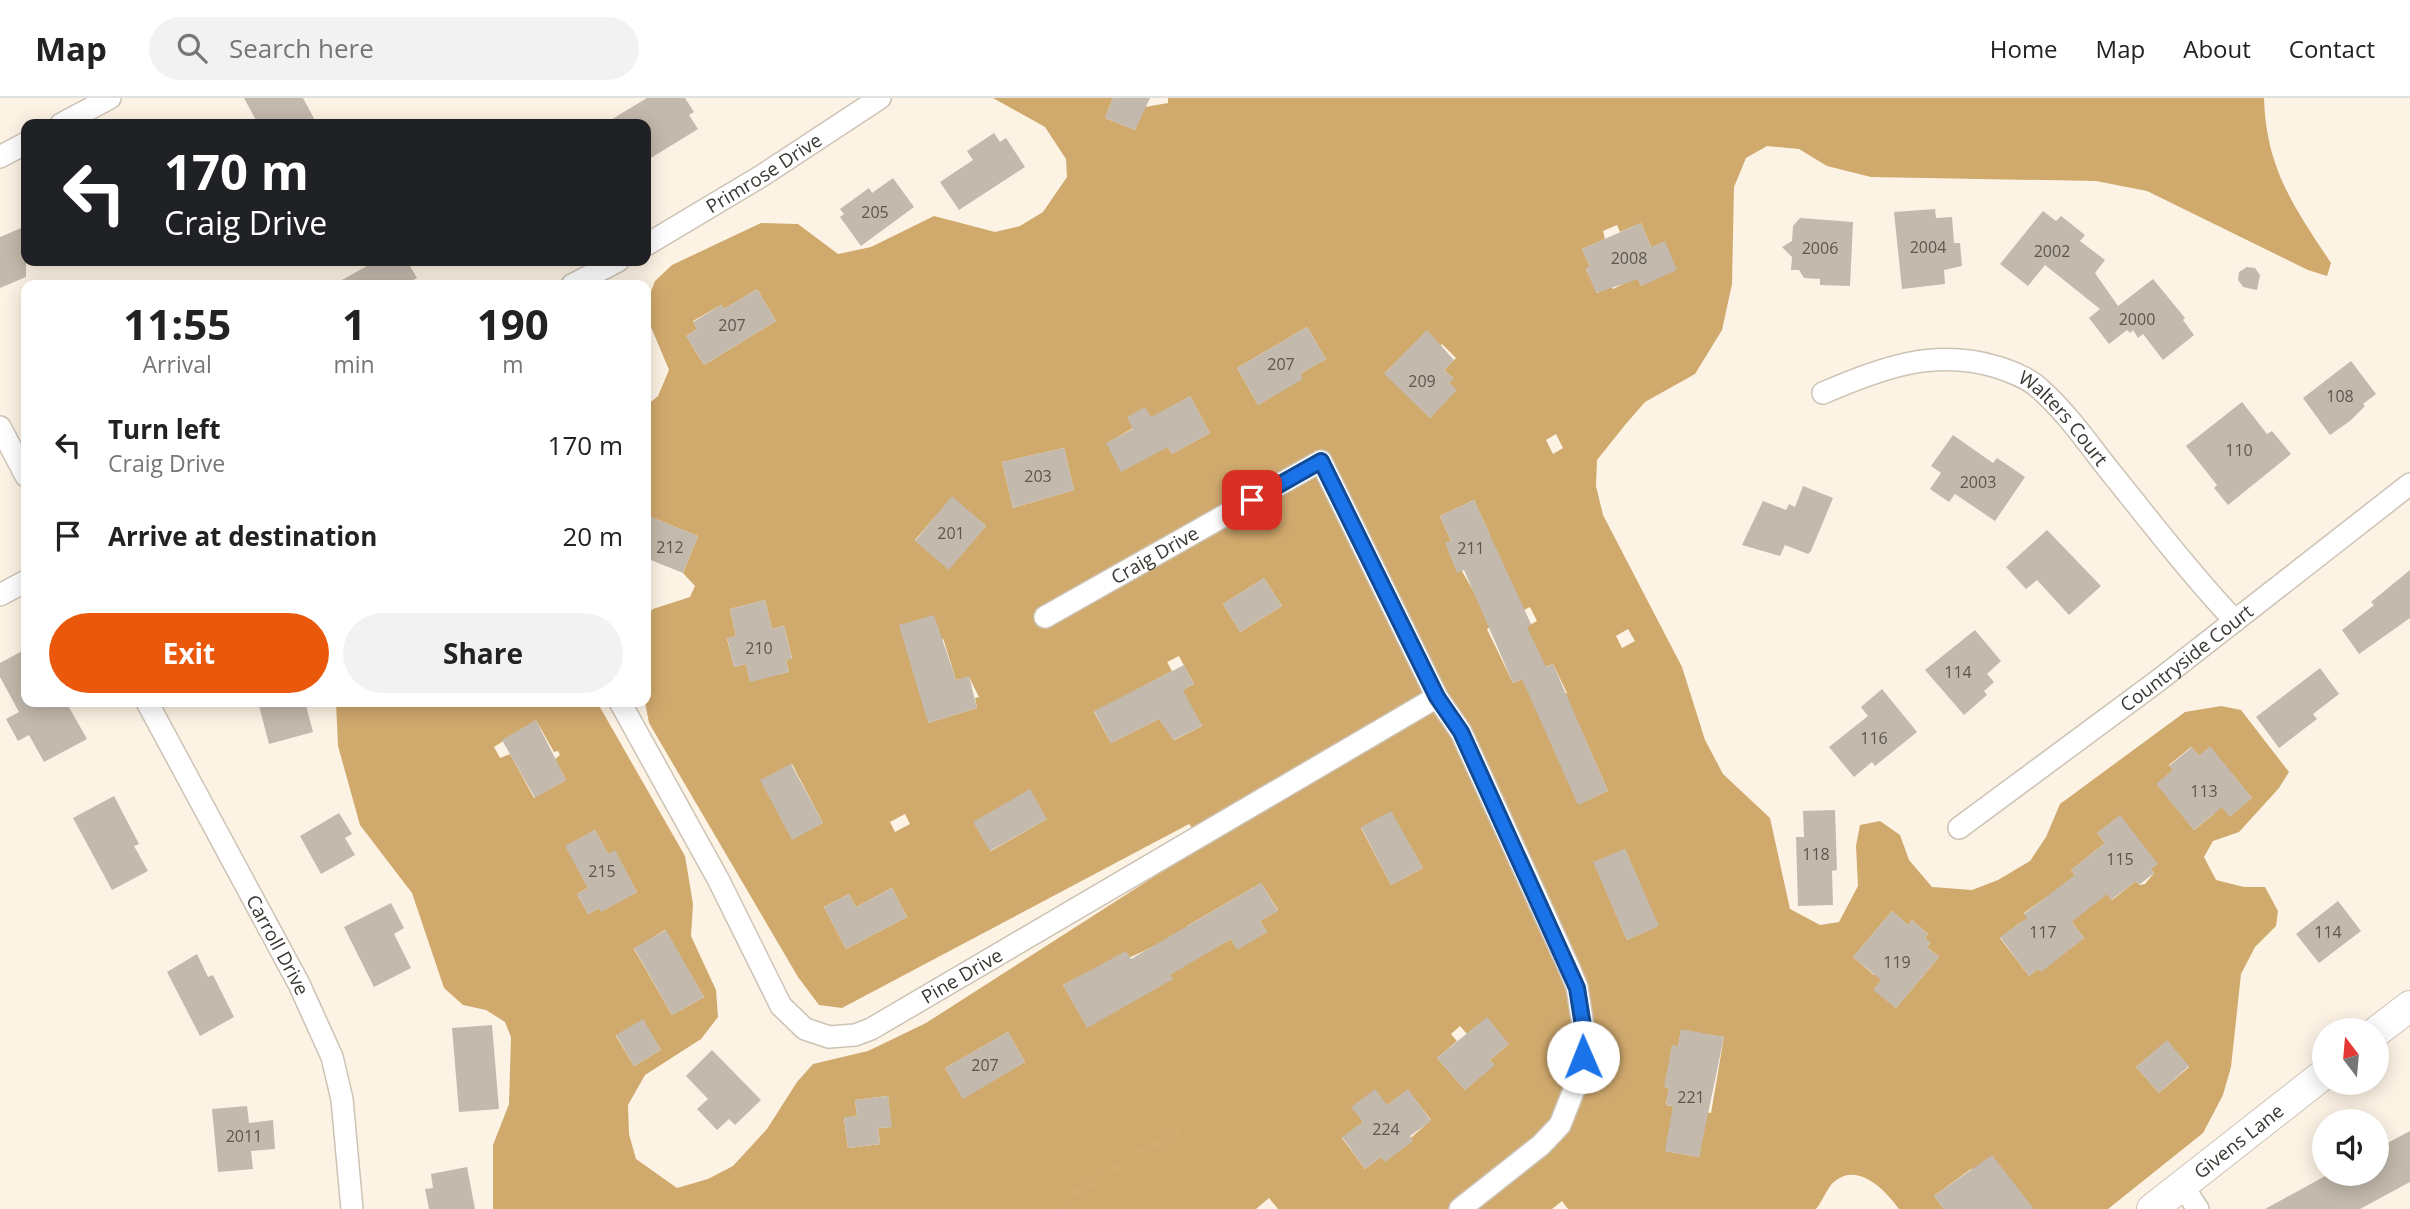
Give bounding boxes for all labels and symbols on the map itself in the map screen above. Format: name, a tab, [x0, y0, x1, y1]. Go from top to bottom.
street label: Primrose Drive	[701, 127, 827, 219]
house number: 205	[861, 201, 889, 223]
house number: 2004	[1910, 236, 1946, 258]
house number: 2006	[1802, 237, 1838, 259]
house number: 2002	[2034, 240, 2070, 262]
house number: 2008	[1611, 247, 1647, 269]
house number: 2000	[2119, 308, 2155, 330]
house number: 207	[718, 314, 746, 336]
house number: 207	[1267, 353, 1295, 375]
street label: Walters Court	[2014, 364, 2114, 471]
house number: 209	[1408, 370, 1436, 392]
house number: 108	[2326, 385, 2354, 407]
house number: 110	[2225, 439, 2253, 461]
house number: 203	[1024, 465, 1052, 487]
pin	[1222, 470, 1282, 530]
house number: 2003	[1960, 471, 1996, 493]
street label: Craig Drive	[1106, 520, 1203, 590]
house number: 201	[937, 522, 965, 544]
house number: 212	[656, 536, 684, 558]
house number: 211	[1457, 537, 1485, 559]
street label: Countryside Court	[2115, 598, 2259, 718]
house number: 210	[745, 637, 773, 659]
house number: 114	[1944, 661, 1972, 683]
house number: 116	[1860, 727, 1888, 749]
house number: 113	[2190, 780, 2218, 802]
house number: 118	[1802, 843, 1830, 865]
house number: 115	[2106, 848, 2134, 870]
house number: 215	[588, 860, 616, 882]
street label: Carroll Drive	[240, 890, 315, 999]
house number: 117	[2029, 921, 2057, 943]
house number: 114	[2314, 921, 2342, 943]
street label: Pine Drive	[916, 942, 1007, 1010]
house number: 119	[1883, 951, 1911, 973]
north arrow	[2312, 1018, 2389, 1096]
position arrow	[1546, 1020, 1620, 1094]
house number: 207	[971, 1054, 999, 1076]
house number: 221	[1677, 1086, 1705, 1108]
street label: Givens Lane	[2188, 1098, 2289, 1184]
house number: 224	[1372, 1118, 1400, 1140]
house number: 2011	[226, 1125, 262, 1147]

